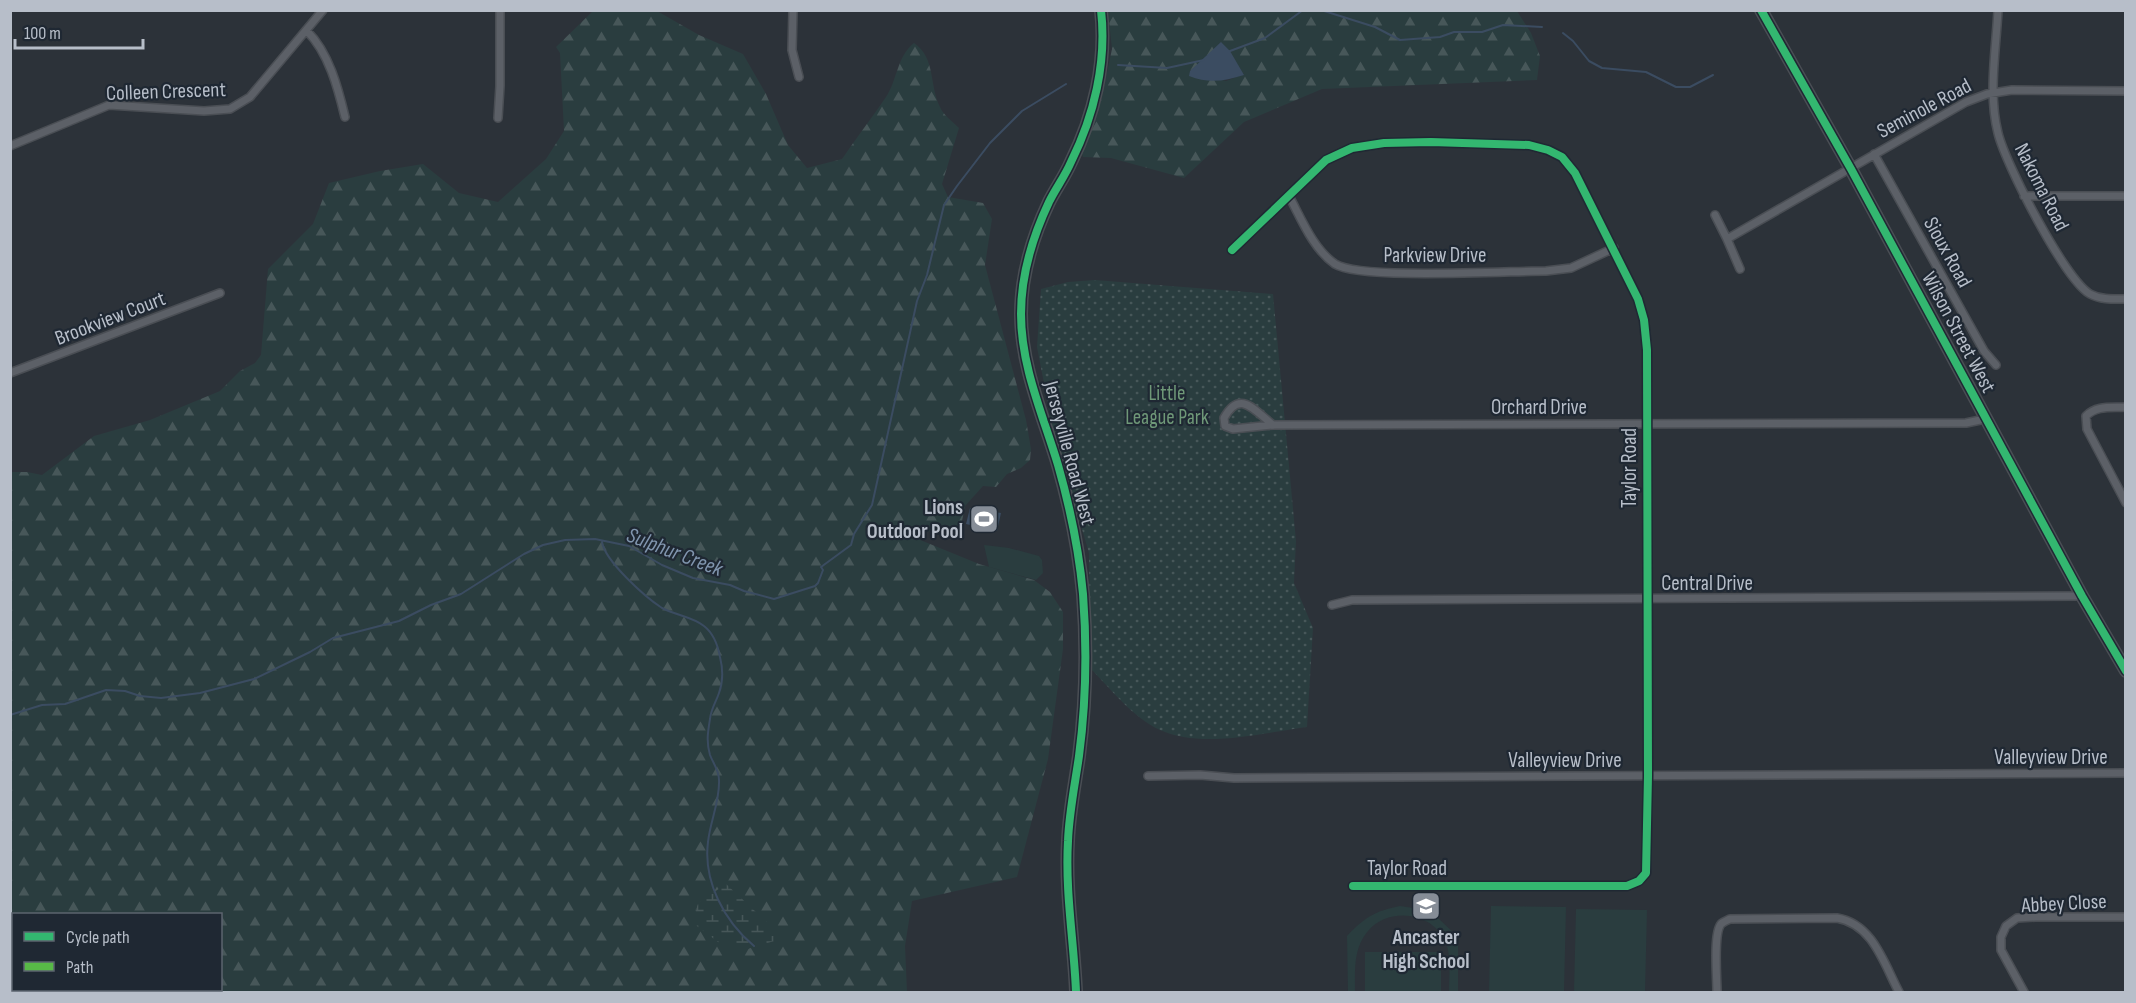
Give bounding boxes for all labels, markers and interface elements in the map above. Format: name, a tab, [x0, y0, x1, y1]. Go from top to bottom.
scale bar	[15, 12, 142, 50]
text: 100 m	[24, 23, 61, 44]
street label: Seminole Road	[1873, 73, 1976, 144]
street label: Colleen Crescent	[106, 77, 226, 106]
street label: Nakoma Road	[2009, 139, 2074, 235]
street label: Sioux Road	[1918, 213, 1977, 292]
street label: Parkview Drive	[1384, 243, 1486, 268]
street label: Wilson Street West	[1916, 267, 2001, 397]
street label: Brookview Court	[51, 286, 169, 351]
street label: Jerseyville Road West	[1038, 377, 1101, 528]
park label: Little League Park	[1125, 381, 1209, 430]
street label: Orchard Drive	[1491, 395, 1587, 420]
street label: Taylor Road	[1617, 428, 1642, 508]
place label: Lions Outdoor Pool	[867, 495, 963, 544]
sports icon: Lions Outdoor Pool	[968, 503, 1000, 535]
water label: Sulphur Creek	[623, 522, 727, 583]
street label: Central Drive	[1661, 571, 1753, 596]
street label: Valleyview Drive	[1994, 745, 2108, 770]
street label: Valleyview Drive	[1508, 748, 1622, 773]
street label: Taylor Road	[1367, 856, 1447, 881]
street label: Abbey Close	[2020, 889, 2107, 918]
school or university icon: Ancaster High School	[1410, 890, 1442, 922]
legend	[12, 913, 222, 991]
place label: Ancaster High School	[1382, 925, 1470, 974]
text: Cycle path	[66, 927, 130, 948]
text: Path	[66, 957, 94, 978]

